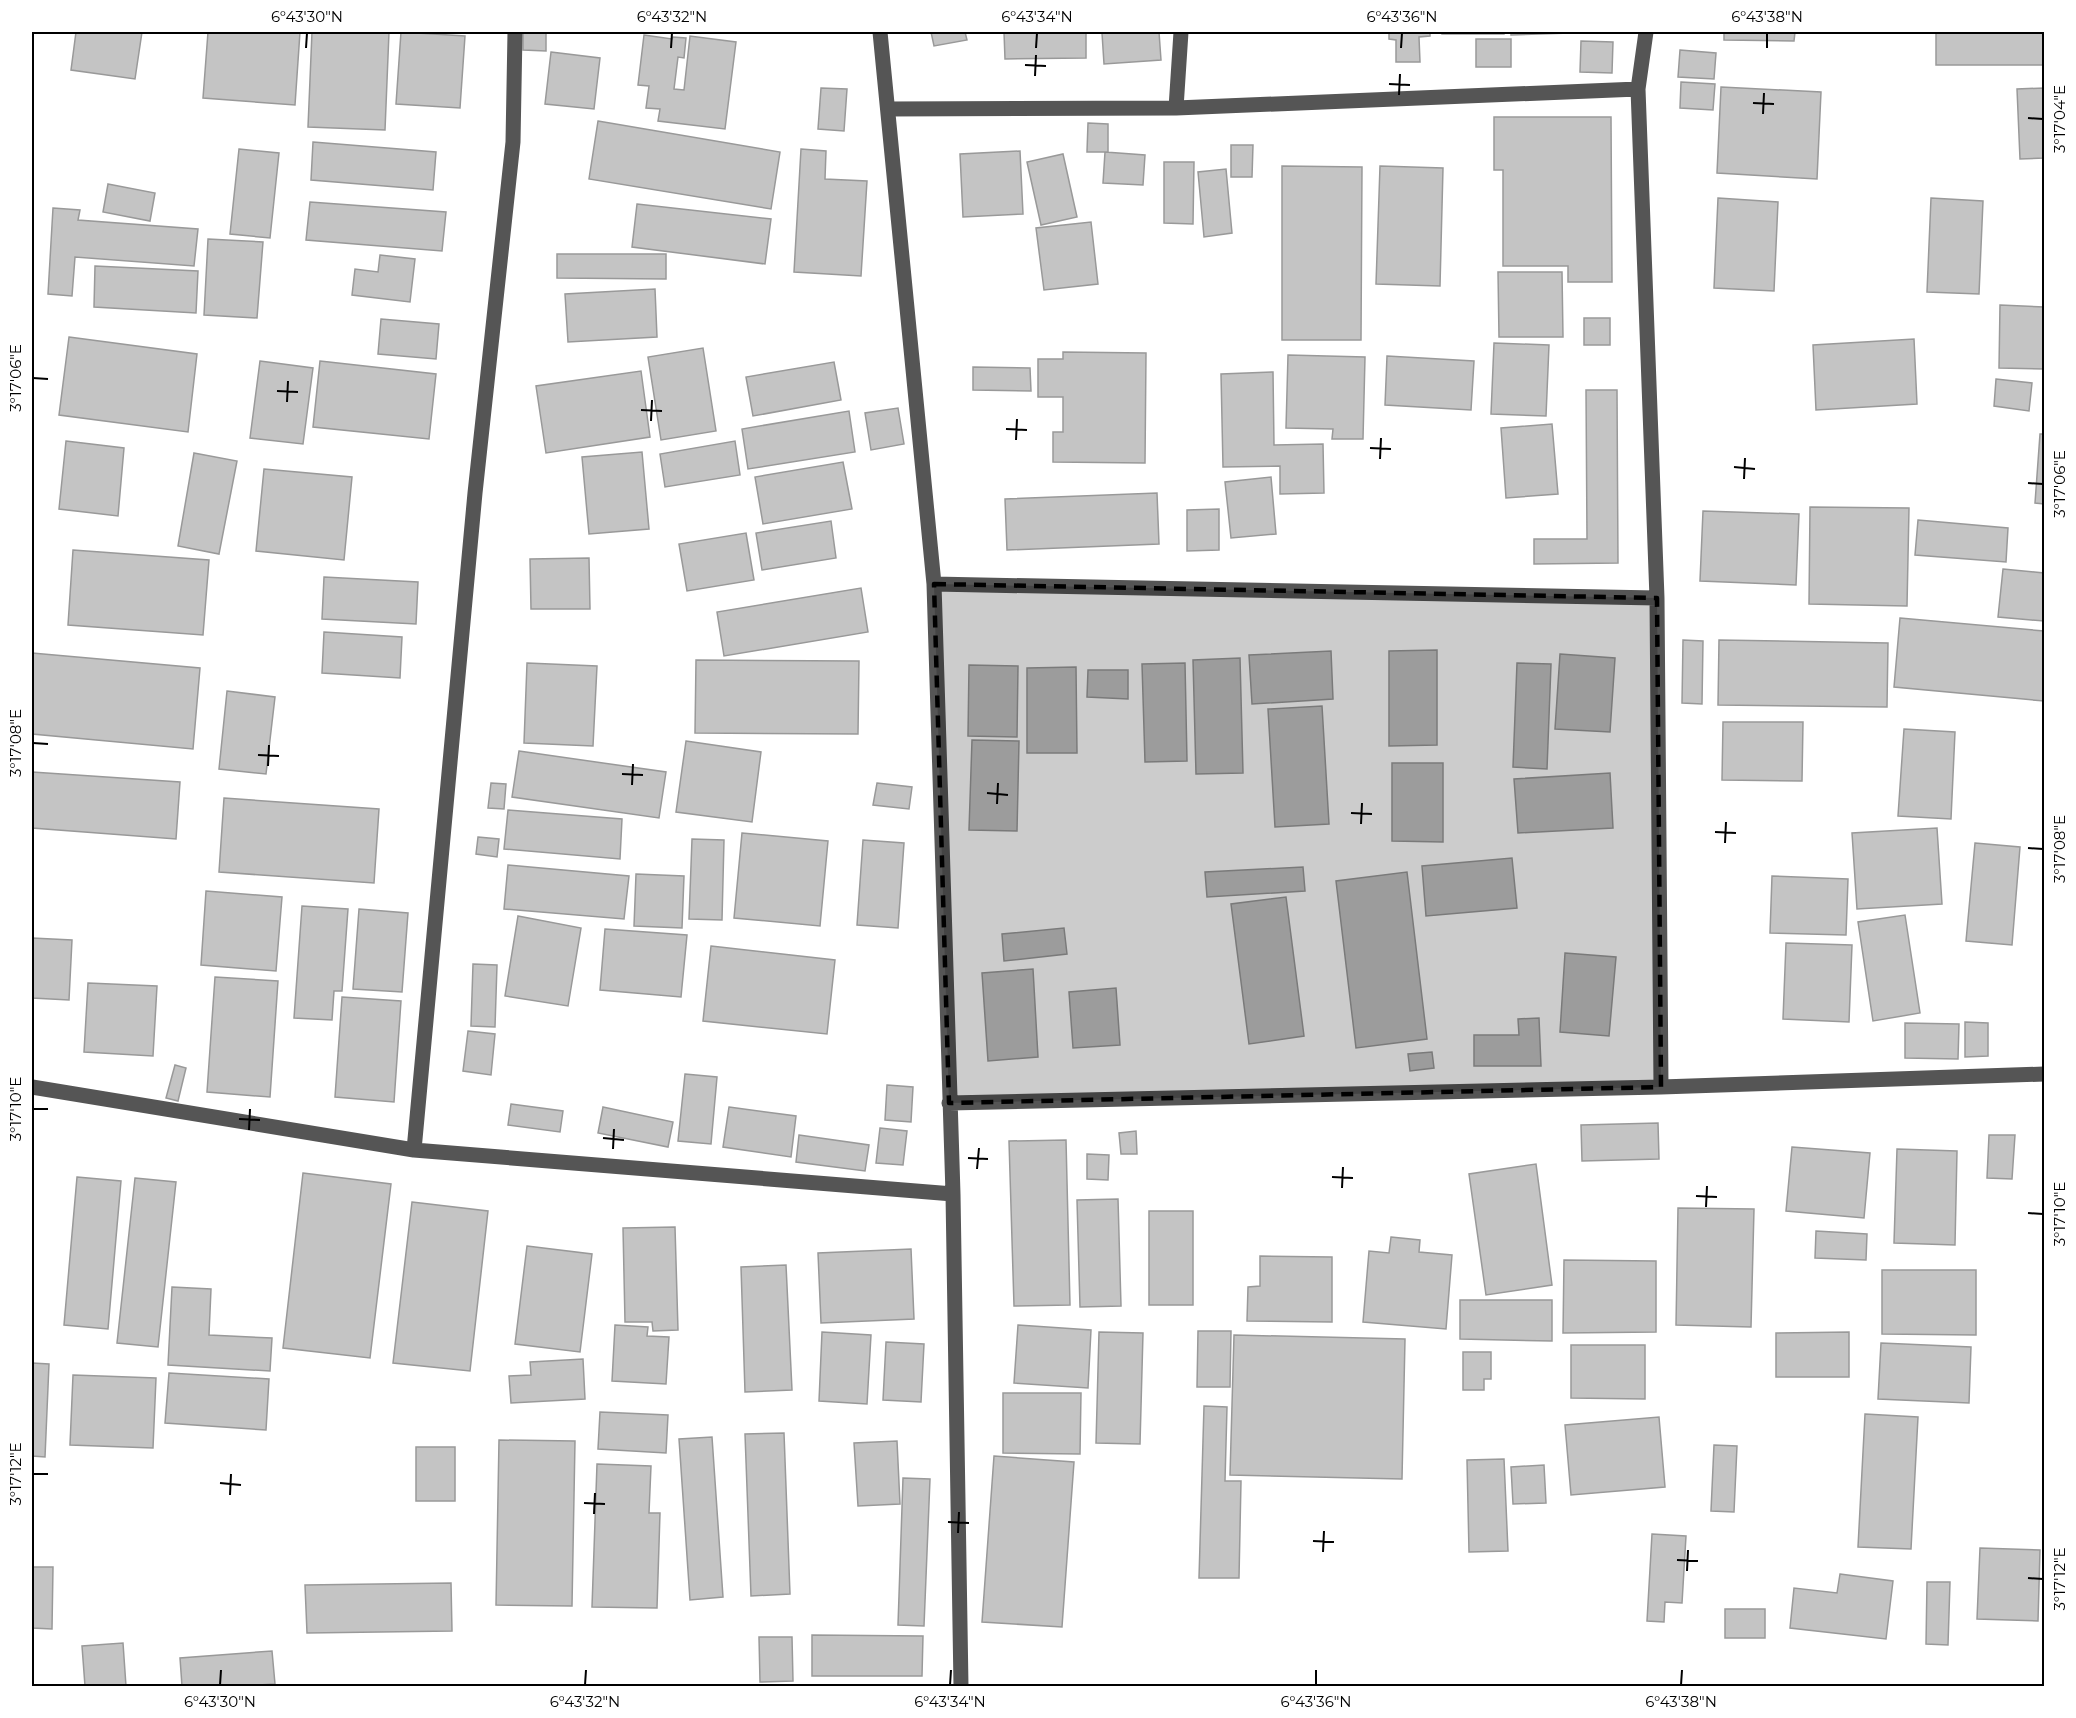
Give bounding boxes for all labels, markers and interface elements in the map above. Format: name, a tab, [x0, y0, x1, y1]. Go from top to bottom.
text: 6°43'30"N	[271, 7, 343, 26]
text: 6°43'32"N	[637, 7, 707, 26]
text: 6°43'34"N	[1001, 7, 1073, 26]
text: 6°43'36"N	[1366, 7, 1438, 26]
text: 6°43'38"N	[1731, 7, 1803, 26]
text: 3°17'04"E	[2050, 85, 2069, 153]
text: 3°17'06"E	[6, 344, 25, 412]
text: 3°17'06"E	[2050, 450, 2069, 518]
text: 3°17'08"E	[6, 709, 25, 777]
text: 3°17'08"E	[2050, 815, 2069, 883]
text: 3°17'10"E	[6, 1077, 25, 1141]
text: 3°17'10"E	[2050, 1182, 2069, 1246]
text: 3°17'12"E	[6, 1442, 25, 1506]
text: 3°17'12"E	[2050, 1547, 2069, 1611]
text: 6°43'30"N	[184, 1692, 256, 1711]
text: 6°43'32"N	[550, 1692, 620, 1711]
text: 6°43'34"N	[914, 1692, 986, 1711]
text: 6°43'36"N	[1280, 1692, 1352, 1711]
text: 6°43'38"N	[1645, 1692, 1717, 1711]

